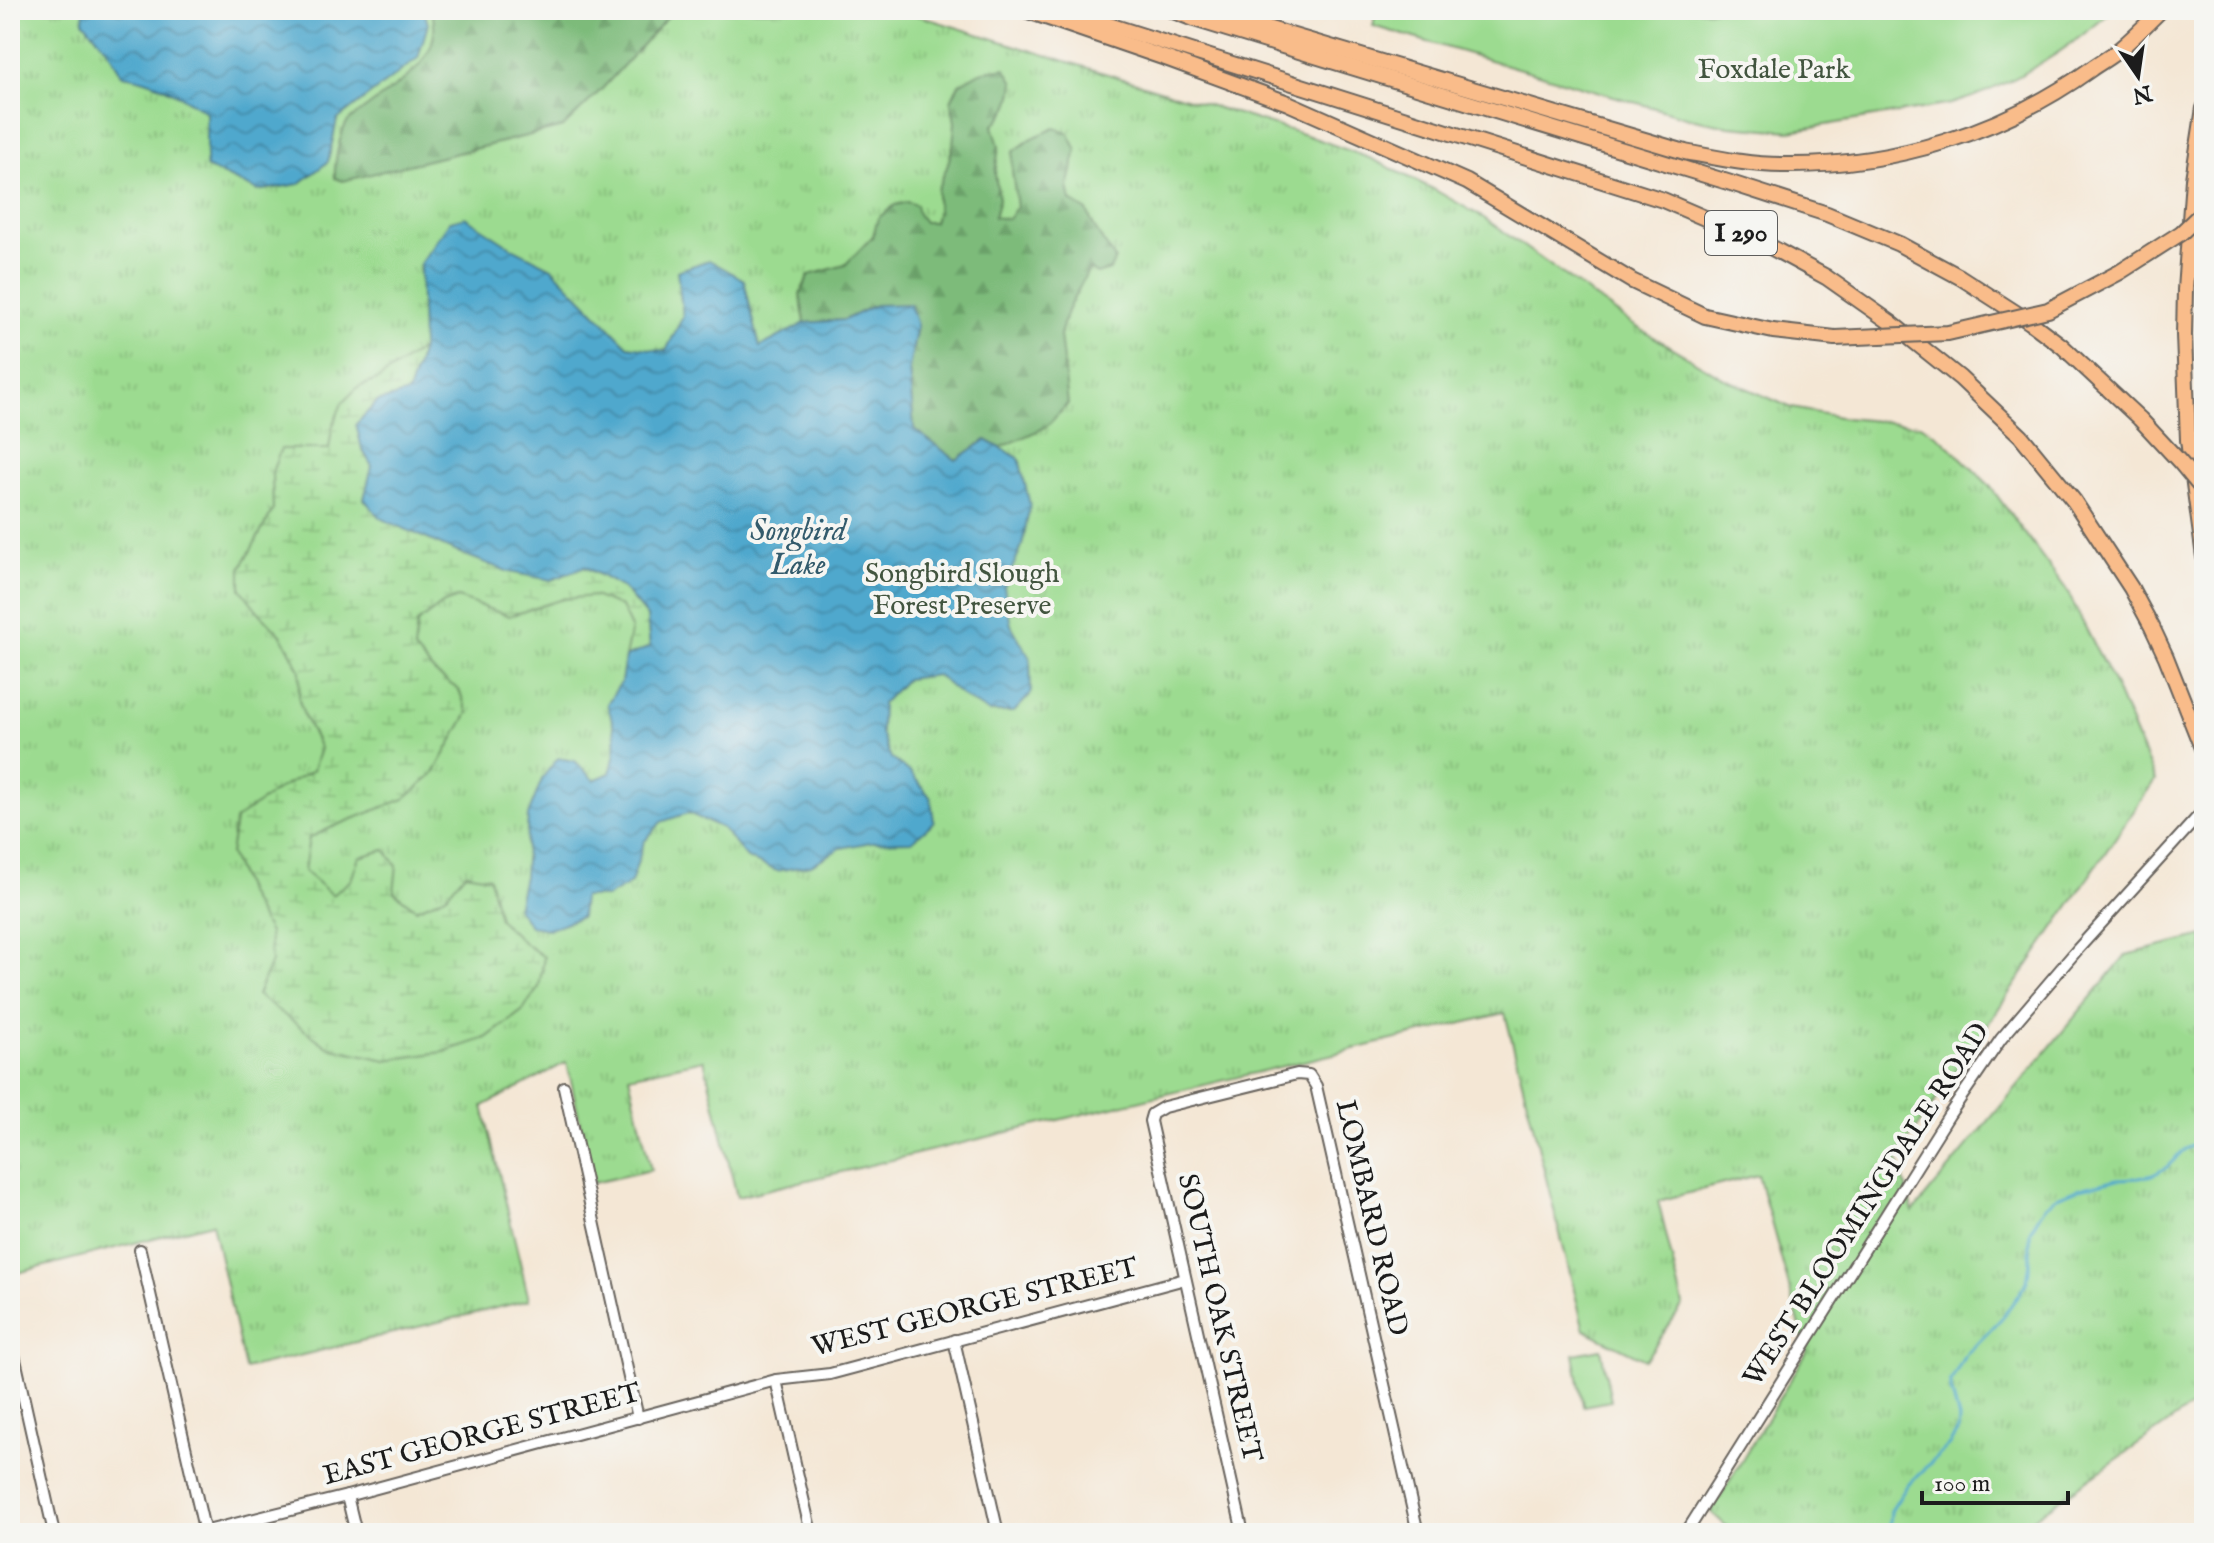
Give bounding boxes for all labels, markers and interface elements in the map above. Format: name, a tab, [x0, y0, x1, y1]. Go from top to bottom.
north arrow	[2098, 36, 2178, 116]
park label: Foxdale Park	[1698, 53, 1851, 88]
text: N	[2130, 78, 2155, 109]
road number: I 290	[1705, 211, 1777, 255]
water label: Songbird Lake	[750, 513, 848, 585]
park label: Songbird Slough Forest Preserve	[865, 557, 1059, 624]
street label: WEST BLOOMINGDALE ROAD	[1736, 1016, 1998, 1394]
street label: LOMBARD ROAD	[1327, 1097, 1415, 1339]
street label: SOUTH OAK STREET	[1169, 1170, 1269, 1466]
street label: WEST GEORGE STREET	[808, 1250, 1142, 1366]
street label: EAST GEORGE STREET	[319, 1376, 645, 1494]
scale bar	[1922, 1455, 2068, 1505]
text: 100 m	[1934, 1469, 1990, 1500]

